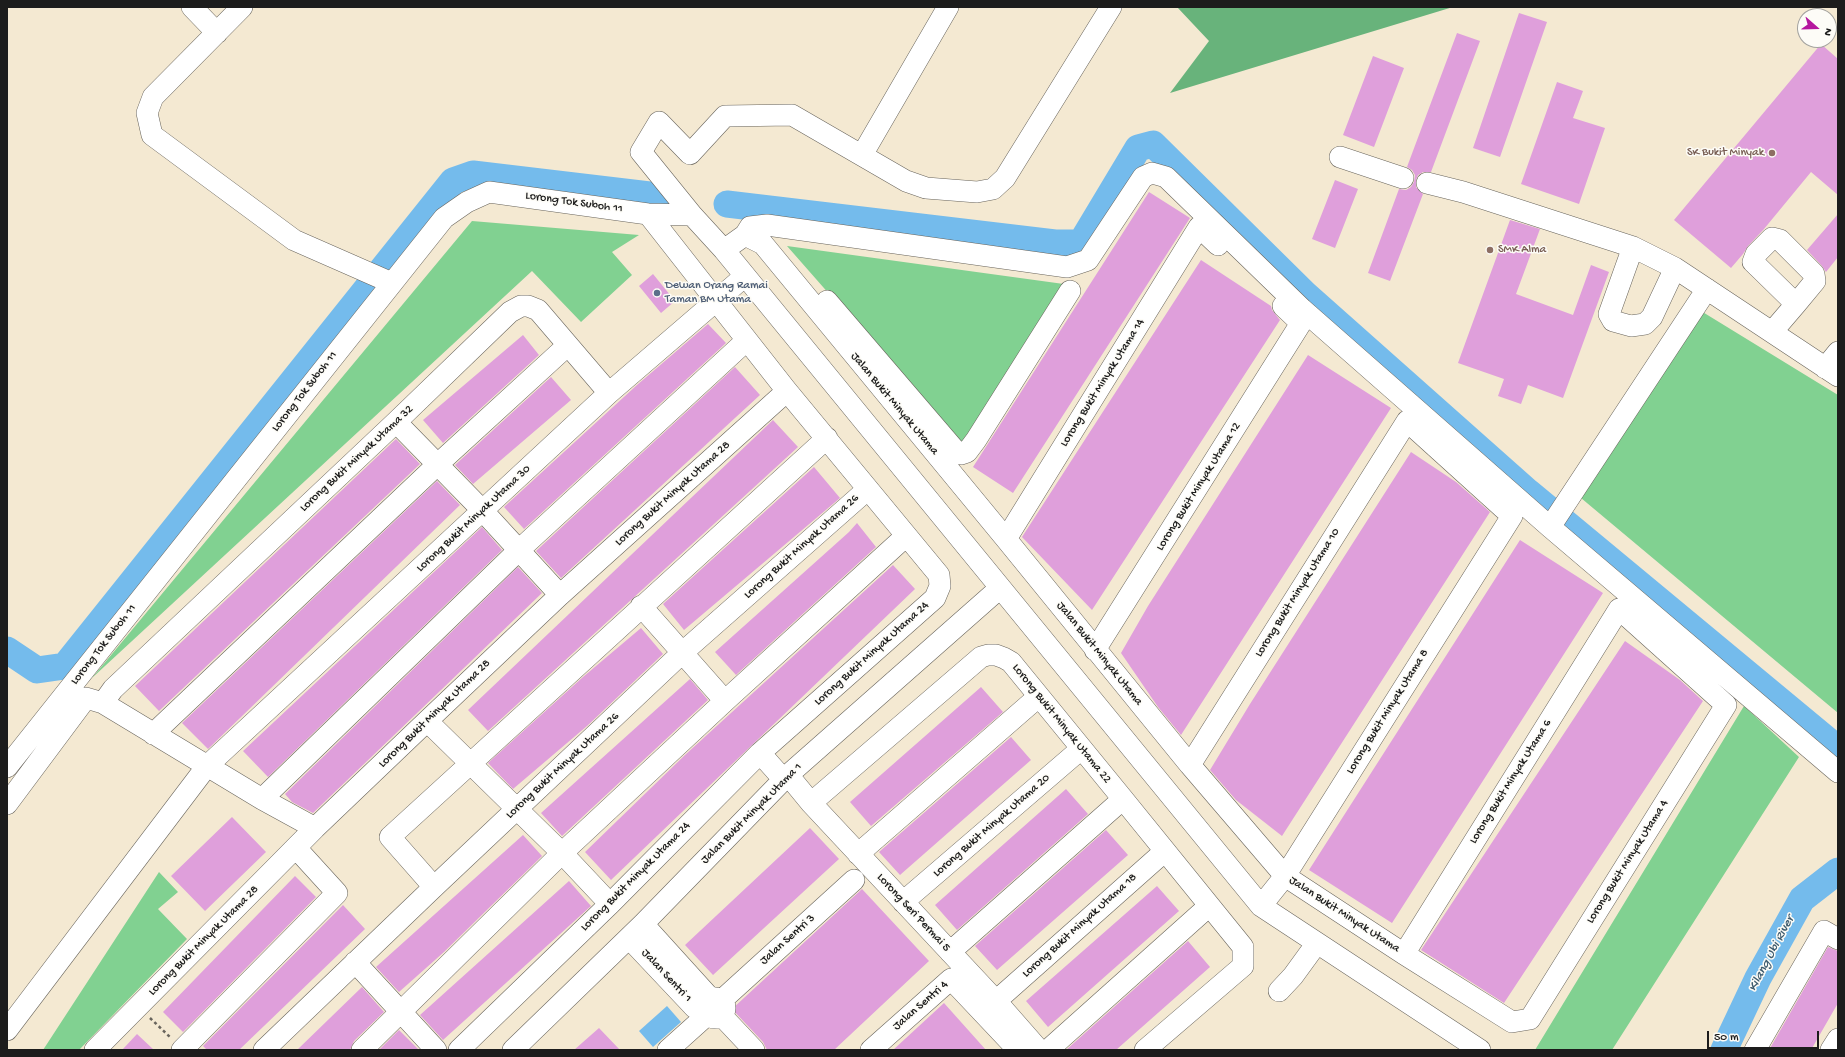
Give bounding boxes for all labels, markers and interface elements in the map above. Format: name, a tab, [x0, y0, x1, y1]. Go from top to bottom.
north arrow	[1797, 8, 1837, 48]
text: N	[1820, 26, 1834, 37]
place label: SK Bukit Minyak	[1687, 146, 1764, 160]
marker: SK Bukit Minyak	[1767, 148, 1777, 158]
street label: Lorong Tok Suboh 11	[524, 189, 624, 217]
place label: SMK Alma	[1498, 243, 1546, 257]
marker: SMK Alma	[1485, 245, 1495, 255]
place label: Dewan Orang Ramai Taman BM Utama	[665, 279, 768, 307]
marker: Dewan Orang Ramai Taman BM Utama	[652, 288, 662, 298]
street label: Lorong Bukit Minyak Utama 14	[1058, 316, 1148, 450]
street label: Lorong Tok Suboh 11	[269, 349, 341, 435]
street label: Jalan Bukit Minyak Utama	[847, 350, 941, 458]
street label: Lorong Bukit Minyak Utama 32	[297, 403, 417, 515]
street label: Lorong Bukit Minyak Utama 12	[1154, 420, 1244, 554]
street label: Lorong Bukit Minyak Utama 28	[612, 438, 734, 550]
street label: Lorong Bukit Minyak Utama 30	[414, 462, 534, 576]
street label: Lorong Bukit Minyak Utama 26	[742, 492, 862, 602]
street label: Lorong Bukit Minyak Utama 10	[1252, 526, 1344, 660]
street label: Lorong Bukit Minyak Utama 24	[812, 599, 932, 709]
street label: Jalan Bukit Minyak Utama	[1053, 599, 1145, 709]
street label: Lorong Tok Suboh 11	[68, 602, 140, 688]
street label: Lorong Bukit Minyak Utama 8	[1344, 647, 1432, 777]
street label: Lorong Bukit Minyak Utama 28	[376, 657, 494, 771]
street label: Lorong Bukit Minyak Utama 22	[1008, 661, 1114, 787]
street label: Lorong Bukit Minyak Utama 26	[503, 710, 623, 822]
street label: Lorong Bukit Minyak Utama 6	[1467, 717, 1555, 847]
street label: Jalan Bukit Minyak Utama 1	[698, 760, 806, 868]
street label: Lorong Bukit Minyak Utama 20	[930, 771, 1054, 881]
street label: Lorong Bukit Minyak Utama 4	[1584, 797, 1672, 927]
street label: Lorong Bukit Minyak Utama 24	[578, 819, 694, 935]
street label: Lorong Seri Permai 5	[873, 871, 953, 955]
street label: Lorong Bukit Minyak Utama 18	[1020, 871, 1140, 981]
street label: Jalan Bukit Minyak Utama	[1286, 874, 1402, 956]
street label: Lorong Bukit Minyak Utama 28	[146, 883, 262, 999]
street label: Jalan Sentri 3	[757, 912, 819, 968]
water label: Kilang Ubi River	[1745, 913, 1799, 995]
street label: Jalan Sentri 1	[638, 946, 694, 1006]
street label: Jalan Sentri 4	[890, 978, 952, 1034]
scale bar	[1709, 1023, 1821, 1049]
text: 50 m	[1714, 1031, 1739, 1045]

